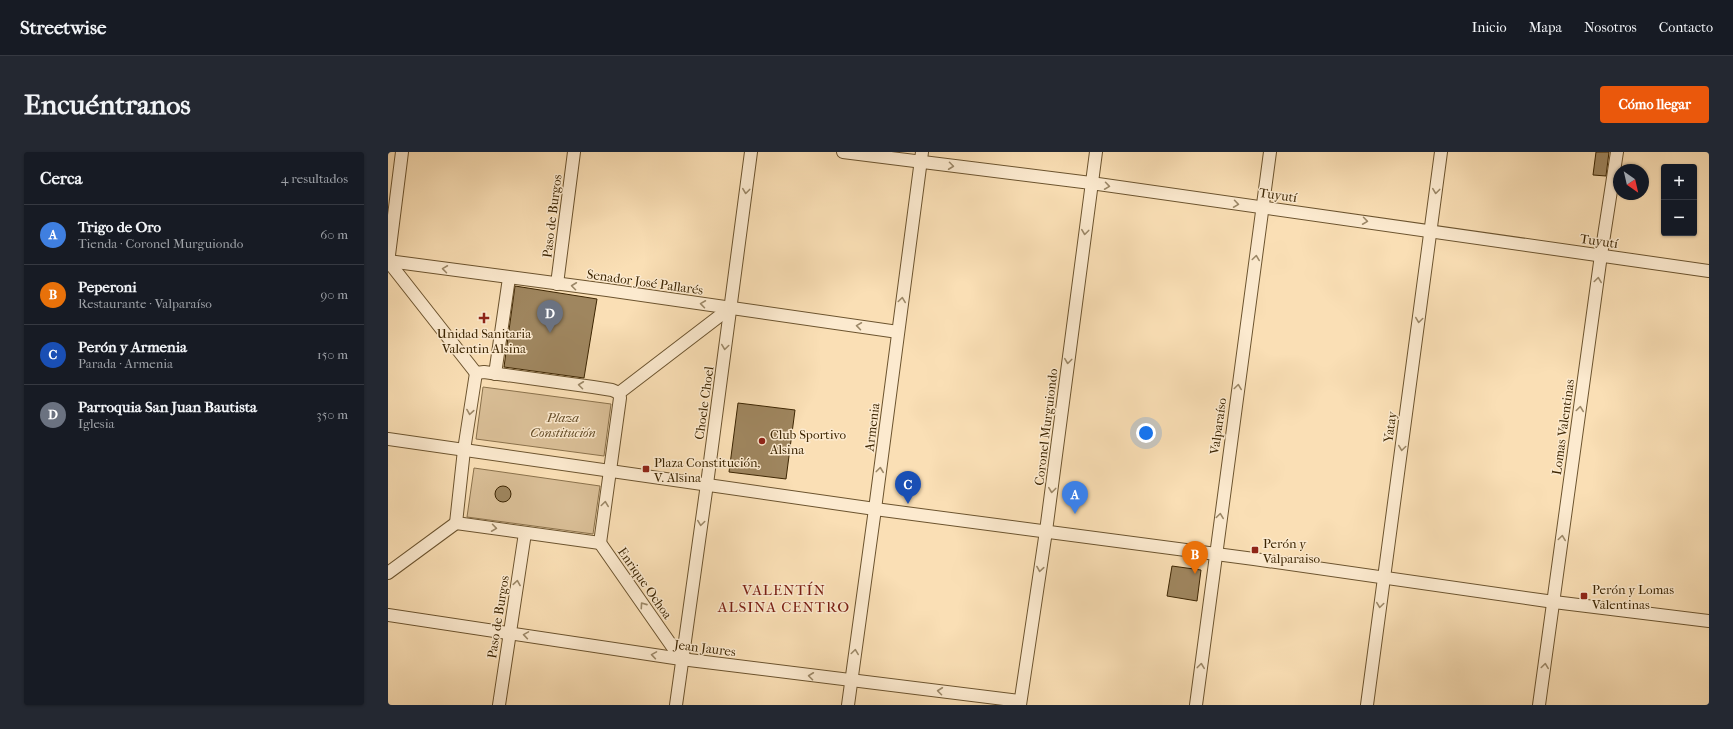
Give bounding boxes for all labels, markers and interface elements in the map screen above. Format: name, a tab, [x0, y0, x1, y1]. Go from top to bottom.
text: Streetwise	[20, 17, 106, 39]
text: Inicio	[1472, 19, 1507, 36]
text: Mapa	[1529, 19, 1562, 36]
text: Nosotros	[1584, 19, 1637, 36]
text: Contacto	[1659, 19, 1713, 36]
button: Cómo llegar	[1600, 86, 1709, 123]
text: Encuéntranos	[24, 88, 191, 121]
one-way arrow	[948, 161, 954, 170]
north arrow	[1613, 164, 1649, 200]
map controls	[1661, 164, 1697, 236]
button: +	[1661, 164, 1697, 200]
text: Cerca	[40, 168, 82, 188]
text: 4 resultados	[281, 171, 348, 186]
street label: Paso de Burgos	[539, 173, 565, 259]
one-way arrow	[1104, 181, 1110, 190]
street label: Tuyutí	[1258, 185, 1298, 205]
one-way arrow	[742, 188, 751, 194]
one-way arrow	[1432, 188, 1441, 194]
one-way arrow	[1233, 199, 1239, 208]
button: −	[1661, 200, 1697, 236]
one-way arrow	[1362, 216, 1368, 225]
text: Trigo de Oro	[78, 218, 161, 236]
text: A	[49, 227, 57, 242]
text: 60 m	[320, 227, 348, 242]
one-way arrow	[1081, 229, 1090, 235]
street label: Tuyutí	[1579, 231, 1619, 251]
text: Tienda · Coronel Murguiondo	[78, 236, 243, 251]
one-way arrow	[1251, 255, 1260, 261]
one-way arrow	[442, 265, 448, 274]
street label: Senador José Pallarés	[586, 266, 704, 298]
one-way arrow	[1593, 277, 1602, 283]
text: Peperoni	[78, 278, 137, 296]
one-way arrow	[571, 282, 577, 291]
text: B	[49, 287, 57, 302]
text: 90 m	[320, 287, 348, 302]
text: Restaurante · Valparaíso	[78, 296, 212, 311]
one-way arrow	[897, 297, 906, 303]
pin: D	[537, 300, 563, 333]
one-way arrow	[700, 300, 706, 309]
marker: Unidad Sanitaria Valentin Alsina	[478, 312, 490, 324]
one-way arrow	[1415, 317, 1424, 323]
one-way arrow	[856, 322, 862, 331]
place label: Unidad Sanitaria Valentin Alsina	[437, 326, 532, 356]
text: Perón y Armenia	[78, 338, 187, 356]
one-way arrow	[721, 344, 730, 350]
text: C	[49, 347, 57, 362]
text: 150 m	[317, 347, 348, 362]
text: Parada · Armenia	[78, 356, 173, 371]
one-way arrow	[1064, 358, 1073, 364]
street label: Choele Choel	[691, 365, 717, 441]
street label: Coronel Murguiondo	[1031, 367, 1061, 486]
street label: Lomas Valentinas	[1549, 378, 1577, 476]
one-way arrow	[578, 381, 584, 390]
one-way arrow	[1233, 384, 1242, 390]
street label: Valparaíso	[1206, 396, 1229, 456]
text: Parroquia San Juan Bautista	[78, 398, 257, 416]
street label: Armenia	[861, 401, 883, 453]
one-way arrow	[1575, 406, 1584, 412]
text: D	[48, 407, 58, 422]
text: 350 m	[316, 407, 348, 422]
one-way arrow	[466, 409, 474, 415]
street label: Yatay	[1380, 409, 1400, 444]
park label: Plaza Constitución	[530, 410, 596, 440]
text: Iglesia	[78, 416, 115, 431]
your location	[1136, 423, 1156, 443]
place label: Club Sportivo Alsina	[769, 427, 847, 457]
marker: Club Sportivo Alsina	[757, 436, 767, 446]
one-way arrow	[1397, 445, 1406, 451]
place label: Plaza Constitución, V. Alsina	[653, 455, 760, 485]
marker: Plaza Constitución, V. Alsina	[641, 464, 651, 474]
one-way arrow	[875, 467, 884, 473]
pin: C	[895, 471, 921, 504]
pin: A	[1062, 481, 1088, 514]
one-way arrow	[1047, 487, 1056, 493]
one-way arrow	[600, 501, 609, 507]
one-way arrow	[1215, 513, 1224, 519]
one-way arrow	[697, 520, 706, 526]
one-way arrow	[491, 524, 498, 533]
one-way arrow	[1558, 535, 1567, 541]
place label: Perón y Valparaiso	[1262, 536, 1321, 566]
pin: B	[1182, 541, 1208, 574]
street label: Enrique Ochoa	[615, 544, 676, 622]
marker: Perón y Valparaiso	[1250, 545, 1260, 555]
one-way arrow	[1036, 566, 1045, 572]
street label: Paso de Burgos	[484, 574, 512, 660]
one-way arrow	[512, 580, 521, 586]
district label: VALENTÍN ALSINA CENTRO	[717, 581, 850, 616]
place label: Perón y Lomas Valentinas	[1591, 582, 1674, 612]
marker: Perón y Lomas Valentinas	[1579, 591, 1589, 601]
one-way arrow	[641, 602, 648, 609]
one-way arrow	[1376, 602, 1385, 608]
one-way arrow	[522, 631, 529, 640]
street label: Jean Jaures	[672, 637, 737, 659]
one-way arrow	[850, 649, 859, 656]
one-way arrow	[651, 651, 657, 660]
one-way arrow	[1196, 663, 1205, 669]
one-way arrow	[1540, 663, 1549, 669]
one-way arrow	[808, 671, 814, 680]
one-way arrow	[937, 687, 943, 696]

